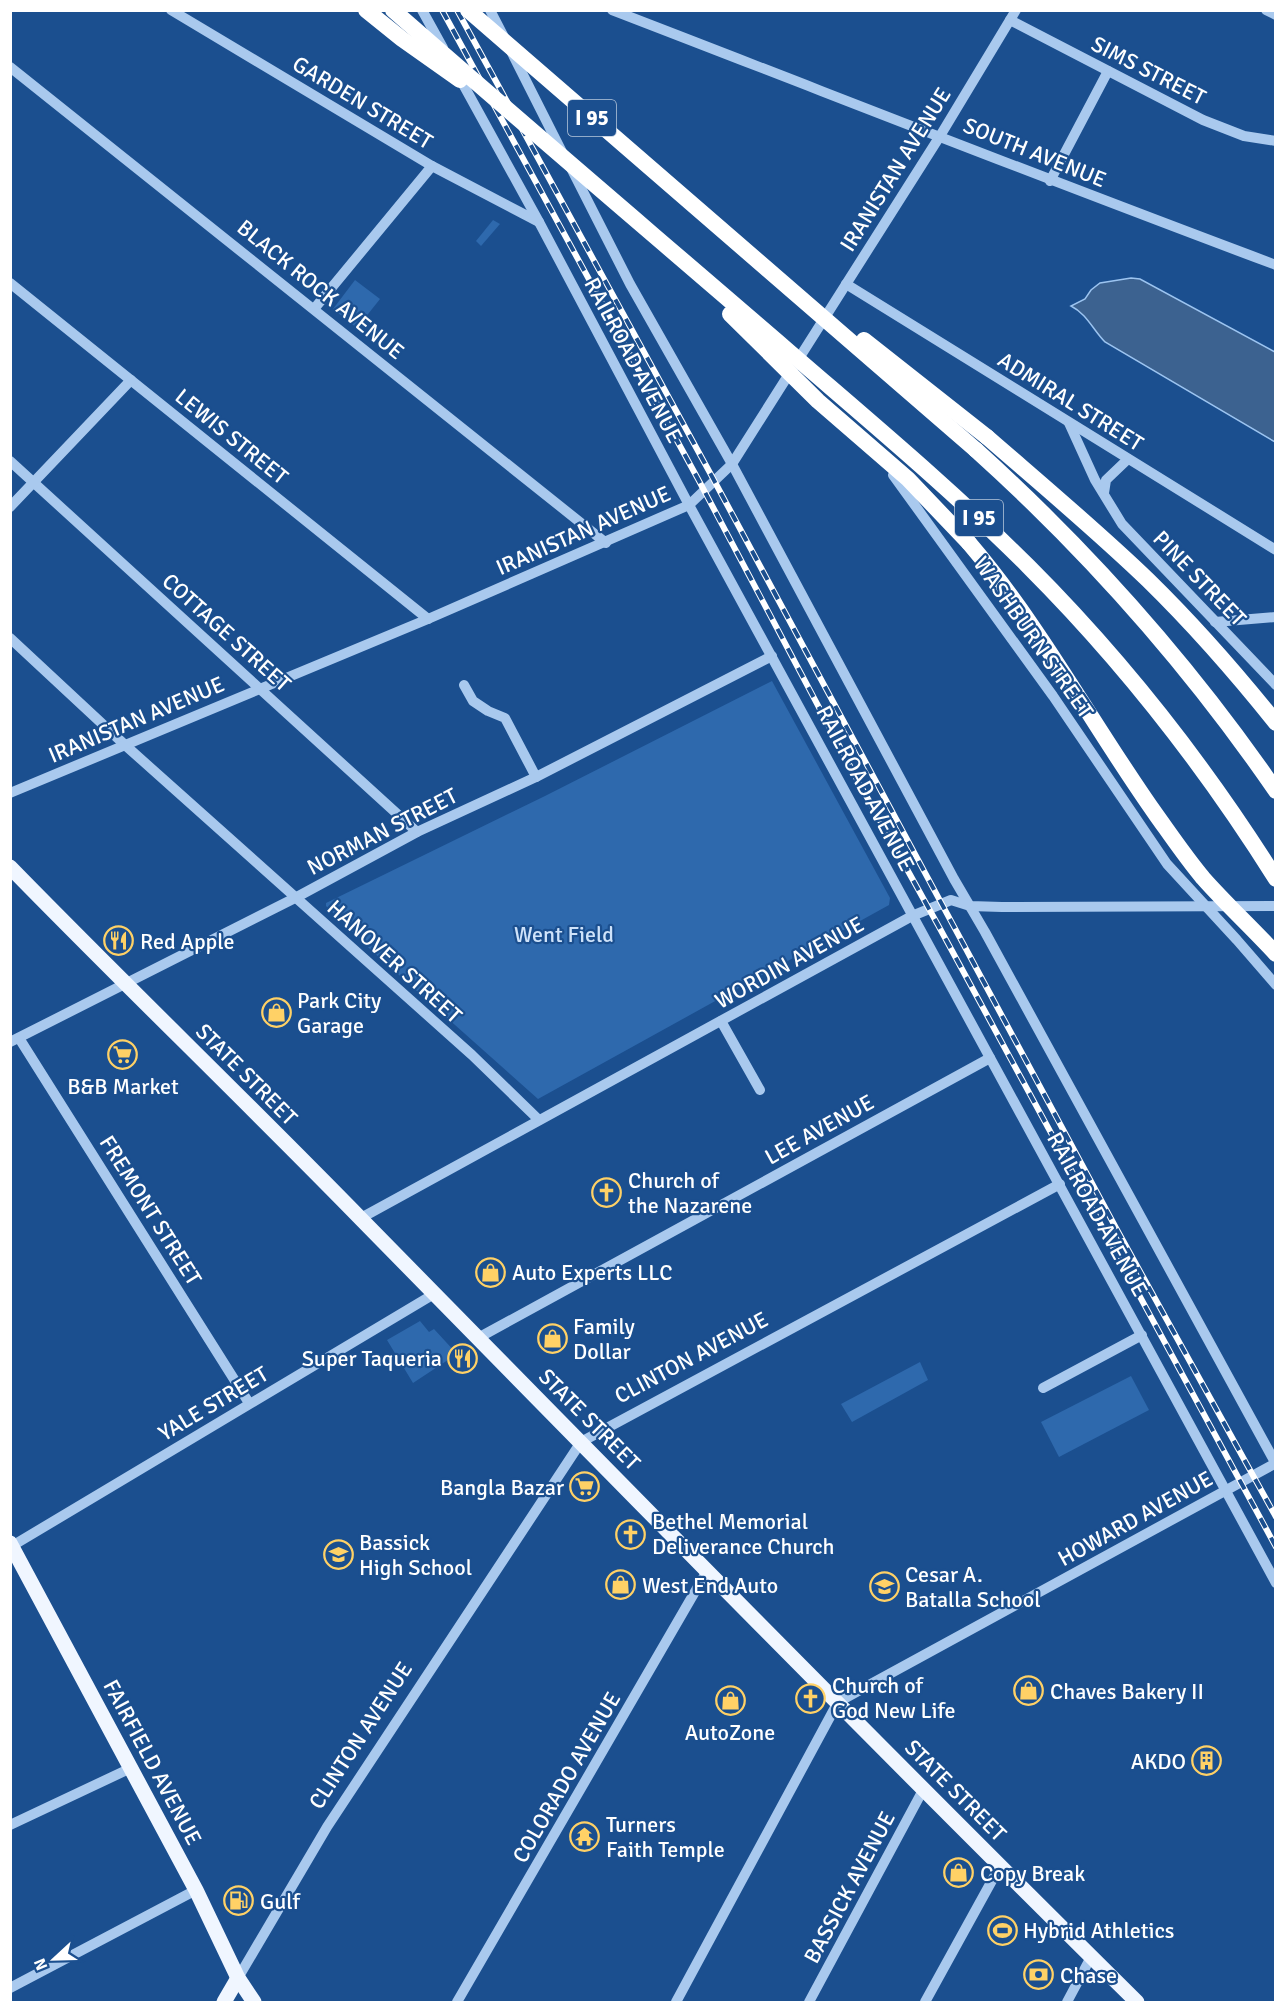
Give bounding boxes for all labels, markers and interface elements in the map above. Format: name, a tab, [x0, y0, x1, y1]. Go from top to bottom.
street label: SIMS STREET	[1087, 30, 1211, 111]
street label: GARDEN STREET	[288, 50, 438, 155]
street label: IRANISTAN AVENUE	[834, 82, 957, 256]
road number: I 95	[568, 100, 616, 136]
street label: SOUTH AVENUE	[960, 112, 1110, 193]
street label: BLACK ROCK AVENUE	[232, 214, 410, 365]
street label: RAILROAD AVENUE	[579, 273, 689, 448]
street label: ADMIRAL STREET	[993, 346, 1148, 457]
street label: LEWIS STREET	[170, 383, 294, 490]
street label: IRANISTAN AVENUE	[492, 480, 675, 581]
road number: I 95	[955, 500, 1003, 536]
street label: PINE STREET	[1147, 525, 1252, 632]
street label: WASHBURN STREET	[968, 551, 1100, 723]
street label: COTTAGE STREET	[157, 567, 297, 697]
street label: IRANISTAN AVENUE	[44, 670, 228, 769]
street label: RAILROAD AVENUE	[811, 701, 921, 876]
street label: NORMAN STREET	[303, 782, 462, 881]
street label: HANOVER STREET	[322, 894, 468, 1029]
street label: WORDIN AVENUE	[710, 910, 869, 1015]
park label: Went Field	[514, 921, 614, 948]
restaurant icon: Red Apple	[103, 925, 135, 957]
place label: Red Apple	[140, 928, 234, 955]
place label: Park City Garage	[297, 987, 382, 1039]
shop icon: Park City Garage	[260, 997, 292, 1029]
street label: STATE STREET	[190, 1018, 303, 1131]
supermarket icon: B&B Market	[107, 1038, 139, 1070]
place label: B&B Market	[67, 1073, 179, 1100]
street label: LEE AVENUE	[760, 1088, 879, 1170]
street label: RAILROAD AVENUE	[1041, 1127, 1154, 1301]
street label: FREMONT STREET	[94, 1130, 208, 1290]
place label: Church of the Nazarene	[628, 1167, 752, 1219]
church icon: Church of the Nazarene	[591, 1177, 623, 1209]
shop icon: Auto Experts LLC	[475, 1256, 507, 1288]
place label: Auto Experts LLC	[512, 1259, 672, 1286]
street label: CLINTON AVENUE	[610, 1306, 773, 1409]
place label: Family Dollar	[573, 1313, 636, 1365]
shop icon: Family Dollar	[536, 1323, 568, 1355]
restaurant icon: Super Taqueria	[447, 1342, 479, 1374]
place label: Super Taqueria	[302, 1345, 442, 1372]
street label: YALE STREET	[153, 1360, 273, 1447]
street label: STATE STREET	[533, 1363, 646, 1476]
street label: HOWARD AVENUE	[1053, 1465, 1217, 1572]
supermarket icon: Bangla Bazar	[569, 1471, 601, 1503]
place label: Bangla Bazar	[440, 1474, 564, 1501]
place label: Bethel Memorial Deliverance Church	[652, 1508, 835, 1560]
church icon: Bethel Memorial Deliverance Church	[615, 1518, 647, 1550]
place label: Bassick High School	[359, 1529, 472, 1581]
school or university icon: Bassick High School	[322, 1539, 354, 1571]
place label: Cesar A. Batalla School	[905, 1561, 1041, 1613]
shop icon: West End Auto	[605, 1569, 637, 1601]
school or university icon: Cesar A. Batalla School	[868, 1571, 900, 1603]
place label: West End Auto	[642, 1572, 778, 1599]
street label: CLINTON AVENUE	[303, 1657, 418, 1814]
place label: Church of God New Life	[832, 1672, 956, 1724]
street label: FAIRFIELD AVENUE	[98, 1675, 208, 1850]
shop icon: Chaves Bakery II	[1013, 1675, 1045, 1707]
place label: Chaves Bakery II	[1050, 1678, 1204, 1705]
church icon: Church of God New Life	[795, 1682, 827, 1714]
shop icon: AutoZone	[714, 1684, 746, 1716]
street label: COLORADO AVENUE	[507, 1687, 626, 1867]
place label: AutoZone	[685, 1719, 775, 1746]
street label: STATE STREET	[899, 1734, 1012, 1847]
building icon: AKDO	[1191, 1745, 1223, 1777]
place label: AKDO	[1131, 1748, 1186, 1775]
street label: BASSICK AVENUE	[798, 1807, 901, 1968]
place label: Turners Faith Temple	[606, 1811, 725, 1863]
temple icon: Turners Faith Temple	[569, 1821, 601, 1853]
shop icon: Copy Break	[943, 1857, 975, 1889]
place label: Copy Break	[980, 1860, 1085, 1887]
fuel station icon: Gulf	[223, 1885, 255, 1917]
place label: Gulf	[260, 1888, 301, 1915]
sports icon: Hybrid Athletics	[986, 1914, 1018, 1946]
place label: Hybrid Athletics	[1023, 1917, 1175, 1944]
north arrow	[24, 1929, 84, 1989]
text: N	[30, 1955, 52, 1973]
bank icon: Chase	[1023, 1959, 1055, 1991]
place label: Chase	[1060, 1962, 1117, 1989]

